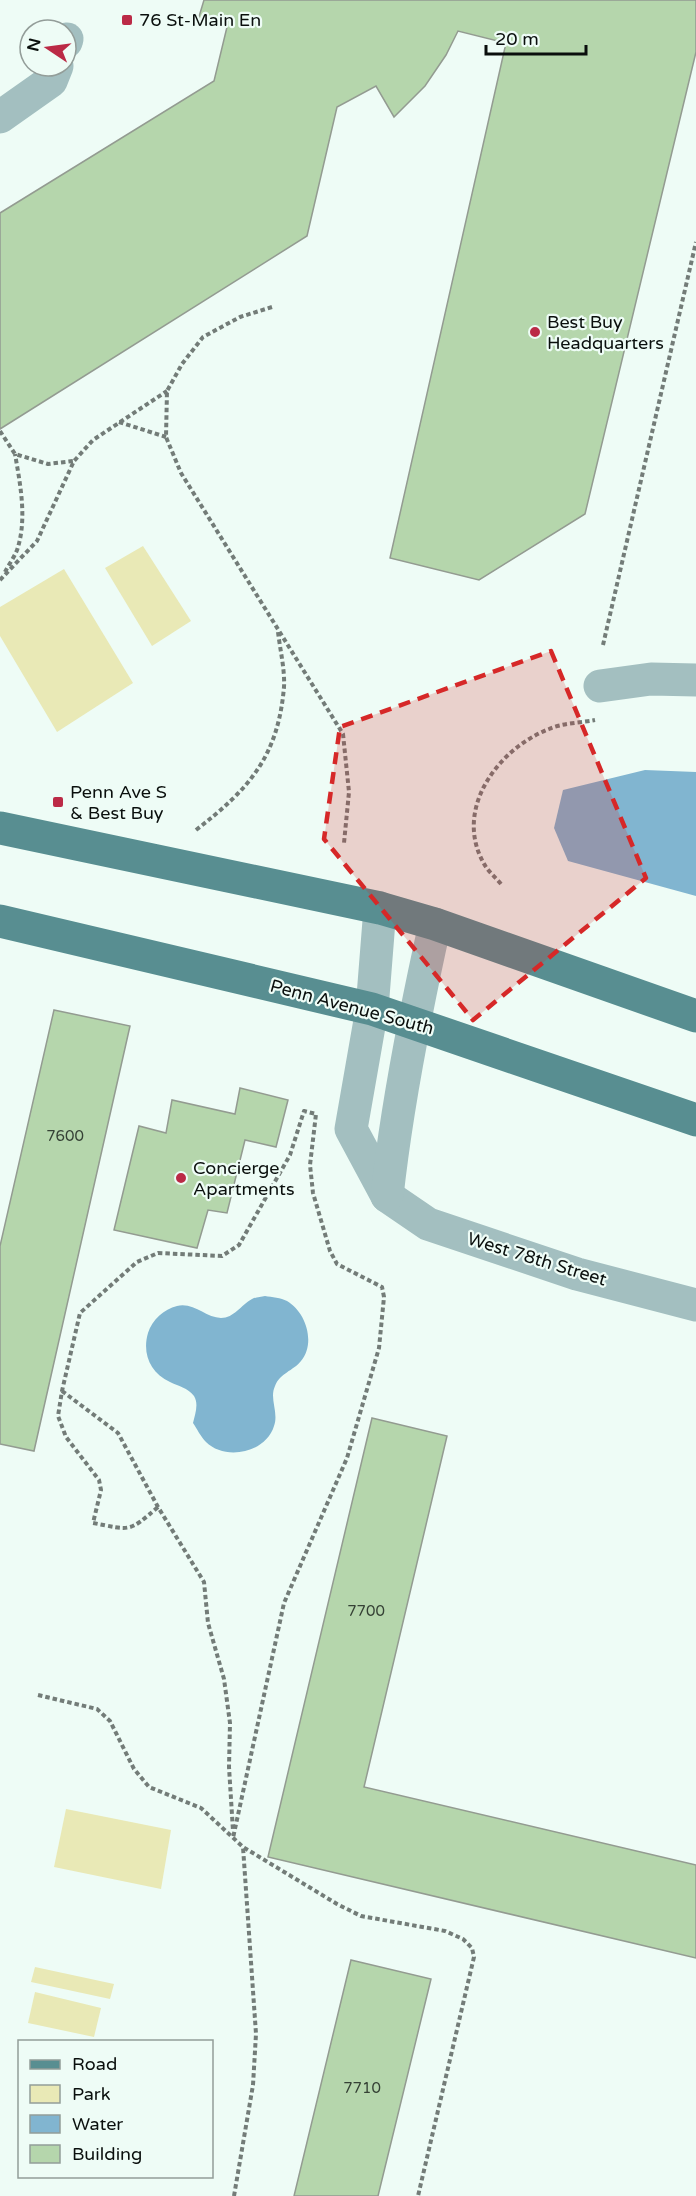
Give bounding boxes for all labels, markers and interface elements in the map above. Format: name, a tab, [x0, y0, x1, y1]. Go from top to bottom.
place label: 76 St-Main En	[139, 9, 261, 31]
marker: 76 St-Main En	[120, 13, 134, 27]
north arrow	[18, 18, 78, 78]
scale bar	[486, 18, 586, 56]
text: 20 m	[495, 28, 539, 50]
text: N	[23, 36, 46, 53]
place label: Best Buy Headquarters	[547, 311, 664, 354]
marker: Best Buy Headquarters	[528, 325, 542, 339]
place label: Penn Ave S & Best Buy	[70, 781, 167, 824]
marker: Penn Ave S & Best Buy	[51, 795, 65, 809]
street label: Penn Avenue South	[268, 975, 436, 1039]
house number: 7600	[46, 1127, 84, 1145]
place label: Concierge Apartments	[193, 1157, 295, 1200]
marker: Concierge Apartments	[174, 1171, 188, 1185]
street label: West 78th Street	[465, 1227, 609, 1291]
house number: 7700	[347, 1602, 385, 1620]
legend	[18, 2040, 213, 2178]
text: Road	[72, 2053, 117, 2075]
house number: 7710	[343, 2079, 381, 2097]
text: Park	[72, 2083, 111, 2105]
text: Water	[72, 2113, 123, 2135]
text: Building	[72, 2143, 142, 2165]

